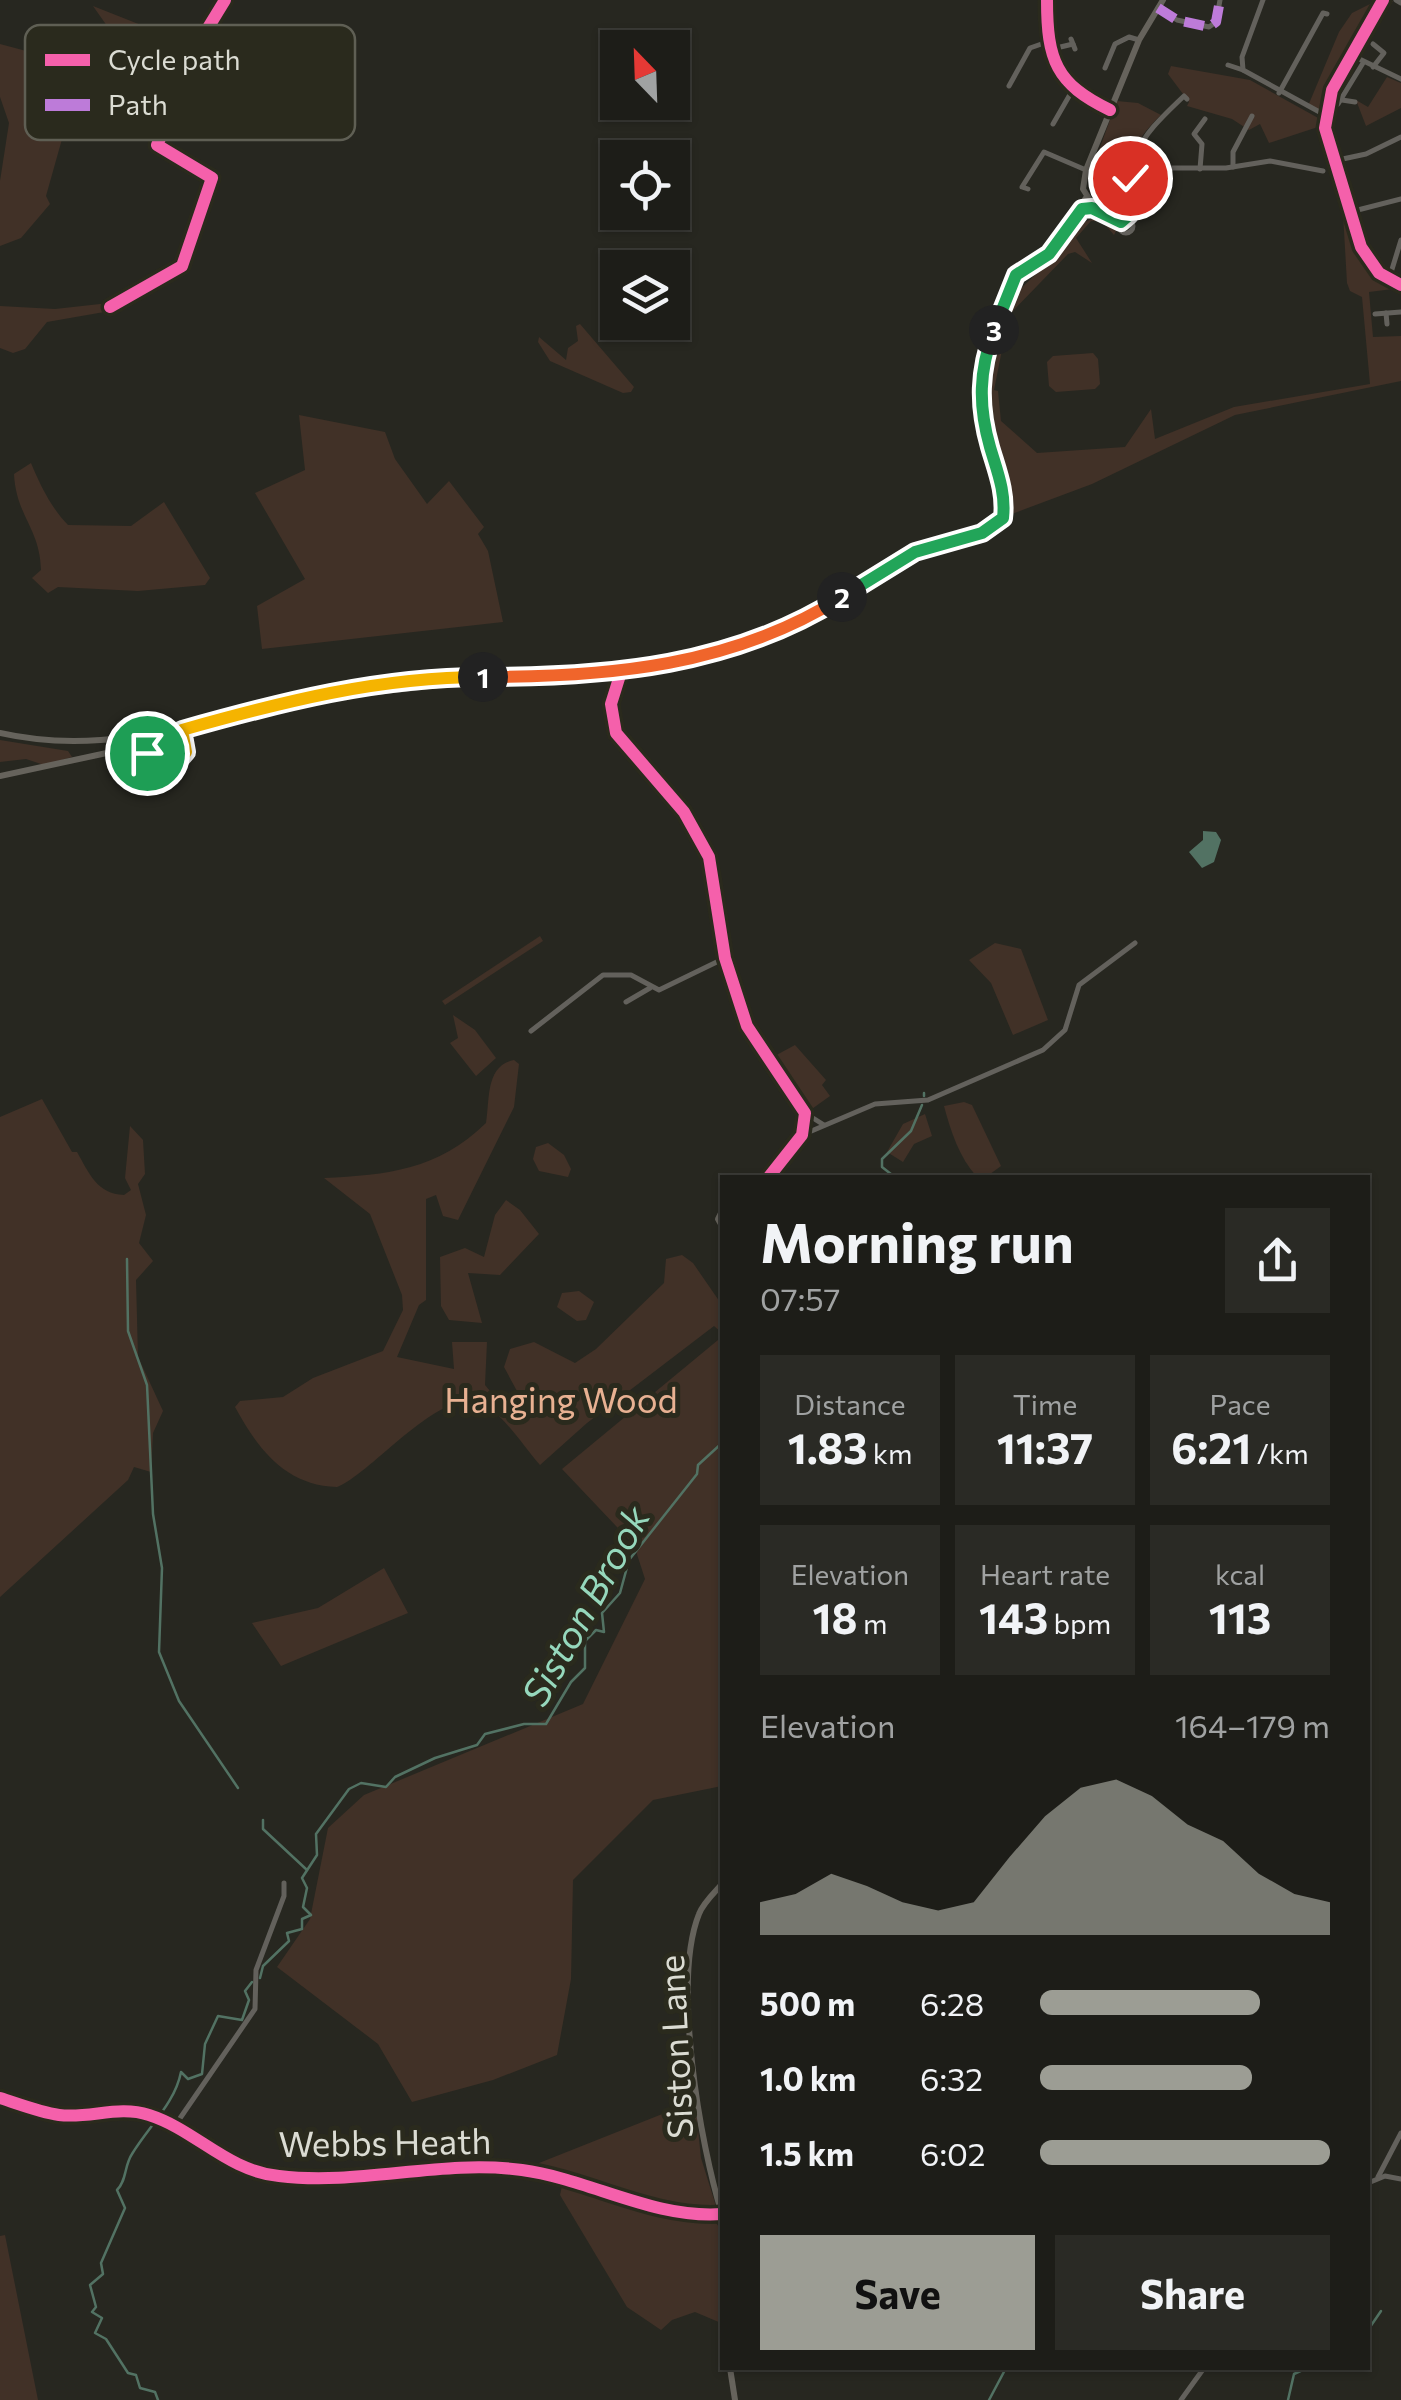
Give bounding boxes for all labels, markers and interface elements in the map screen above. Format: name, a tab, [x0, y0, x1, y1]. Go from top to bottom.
legend	[25, 25, 355, 140]
north arrow	[600, 30, 690, 120]
map controls	[600, 30, 690, 340]
text: Cycle path	[108, 42, 240, 76]
text: Path	[108, 87, 168, 121]
pin	[1088, 136, 1173, 221]
button: locate	[600, 140, 690, 230]
icon: check	[1103, 151, 1158, 206]
button: layers	[600, 250, 690, 340]
pin: 3	[969, 305, 1019, 355]
text: 3	[986, 313, 1002, 347]
pin: 2	[817, 572, 867, 622]
text: 2	[834, 580, 850, 614]
pin: 1	[458, 652, 508, 702]
text: 1	[477, 660, 489, 694]
pin	[105, 711, 190, 796]
icon: arrive	[120, 726, 175, 781]
text: Morning run	[760, 1207, 1074, 1274]
button: share	[1225, 1208, 1330, 1313]
text: 07:57	[760, 1278, 840, 1318]
park label: Hanging Wood	[444, 1377, 678, 1420]
text: Distance	[794, 1387, 906, 1421]
text: Time	[1013, 1387, 1077, 1421]
text: Pace	[1210, 1387, 1270, 1421]
text: 1.83	[788, 1421, 867, 1473]
text: 11:37	[997, 1421, 1093, 1473]
text: 6:21	[1171, 1421, 1251, 1473]
text: km	[867, 1436, 912, 1470]
text: /km	[1251, 1436, 1309, 1470]
water label: Siston Brook	[510, 1496, 659, 1713]
text: Elevation	[791, 1557, 909, 1591]
text: Heart rate	[980, 1557, 1110, 1591]
text: kcal	[1215, 1557, 1265, 1591]
text: 18	[813, 1591, 858, 1643]
text: 143	[979, 1591, 1048, 1643]
text: 113	[1209, 1591, 1271, 1643]
text: m	[858, 1606, 887, 1640]
text: bpm	[1048, 1606, 1111, 1640]
text: Elevation	[760, 1705, 895, 1745]
text: 164–179 m	[1175, 1705, 1330, 1745]
street label: Siston Lane	[648, 1954, 700, 2140]
text: 500 m	[760, 1983, 855, 2023]
text: 6:28	[920, 1983, 984, 2023]
text: 1.0 km	[760, 2058, 856, 2098]
text: 6:32	[920, 2058, 983, 2098]
street label: Webbs Heath	[278, 2118, 492, 2164]
text: 1.5 km	[760, 2133, 854, 2173]
text: 6:02	[920, 2133, 986, 2173]
button: Save	[760, 2235, 1035, 2350]
button: Share	[1055, 2235, 1330, 2350]

